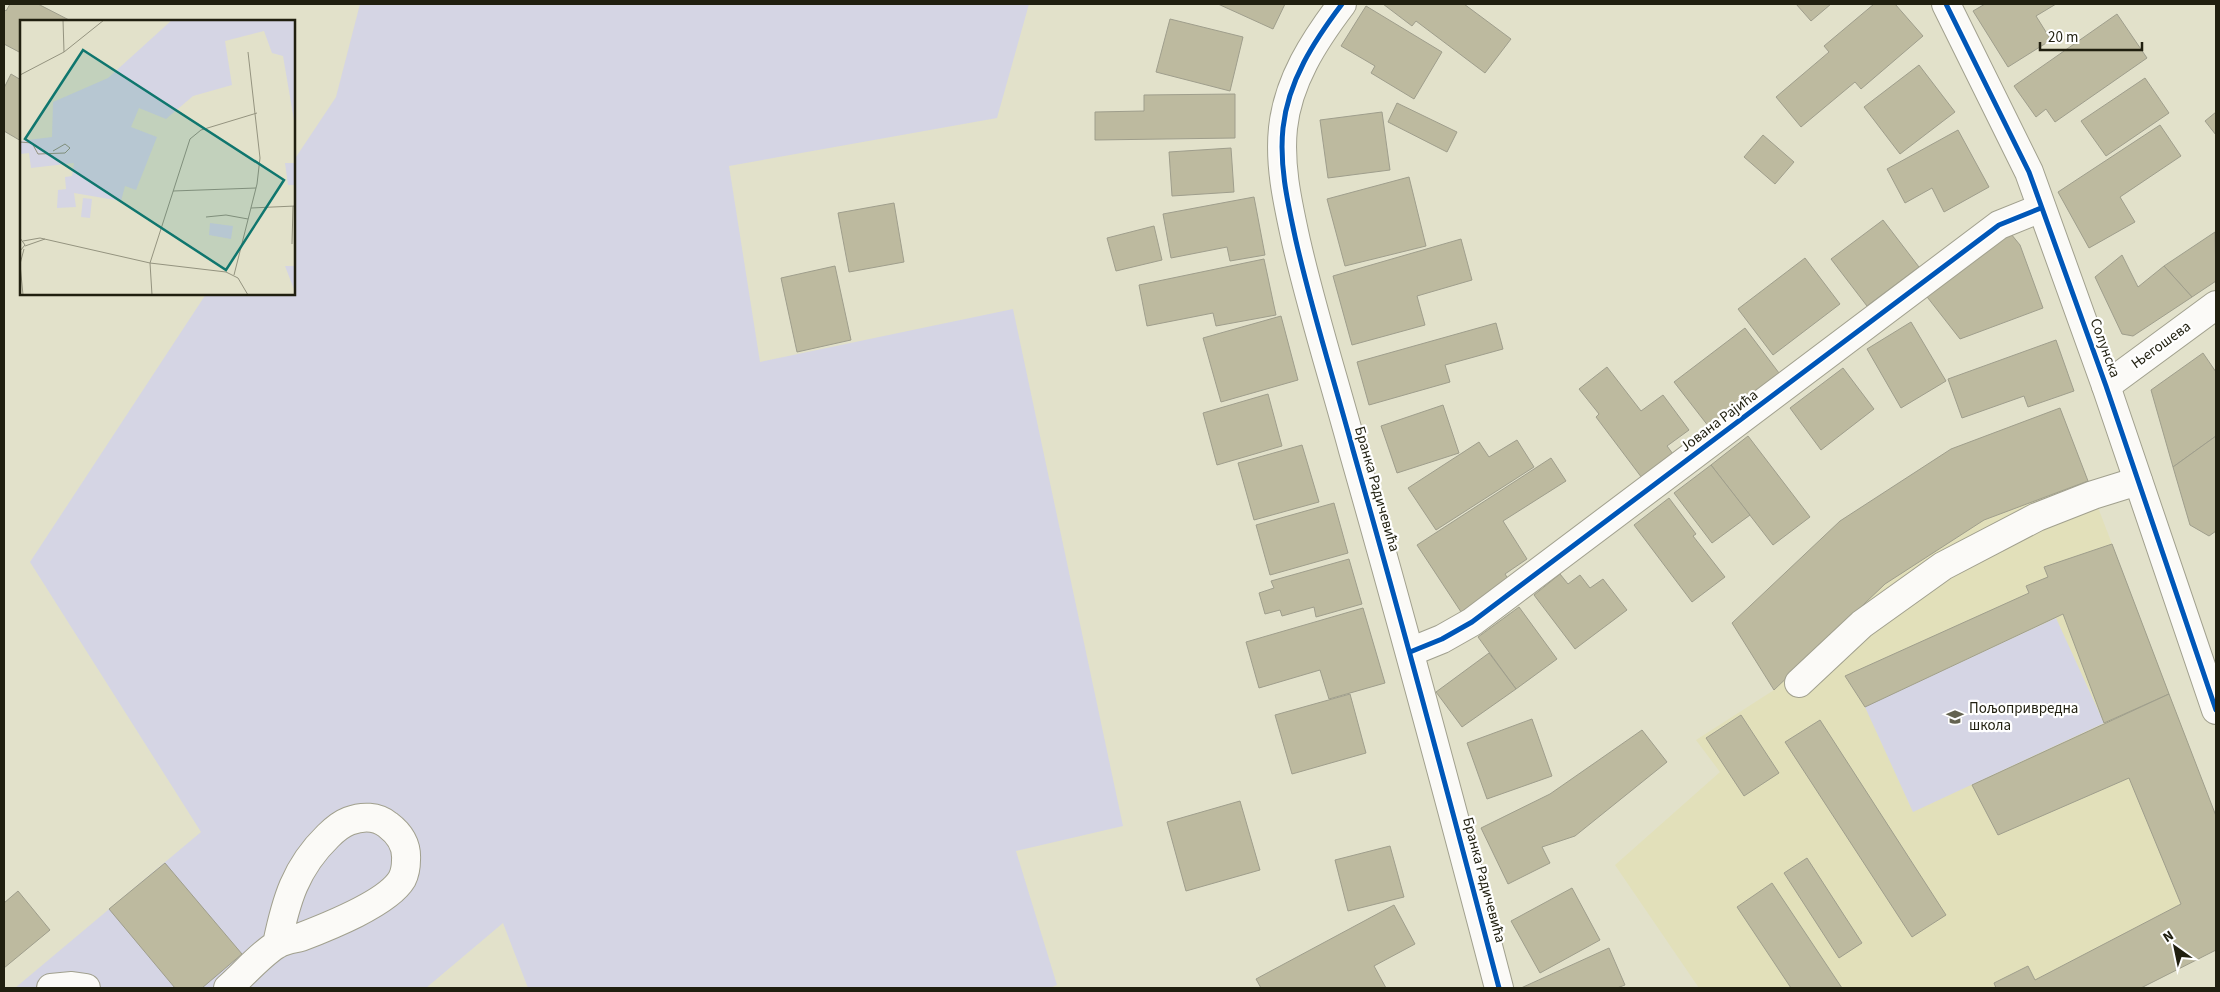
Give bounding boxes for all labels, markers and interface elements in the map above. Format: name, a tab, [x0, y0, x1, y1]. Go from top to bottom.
inset map	[20, 20, 295, 295]
scale bar	[2040, 20, 2142, 52]
text: 20 m	[2048, 27, 2078, 48]
street label: Солунска	[2085, 315, 2125, 381]
street label: Његошева	[2127, 316, 2195, 374]
street label: Јована Рајића	[1676, 385, 1762, 457]
street label: Бранка Радичевића	[1349, 424, 1405, 554]
place label: Пољопривредна школа	[1969, 698, 2078, 736]
school or university icon: Пољопривредна школа	[1945, 707, 1965, 727]
street label: Бранка Радичевића	[1457, 815, 1511, 945]
north arrow	[2150, 922, 2200, 972]
text: N	[2159, 926, 2178, 948]

